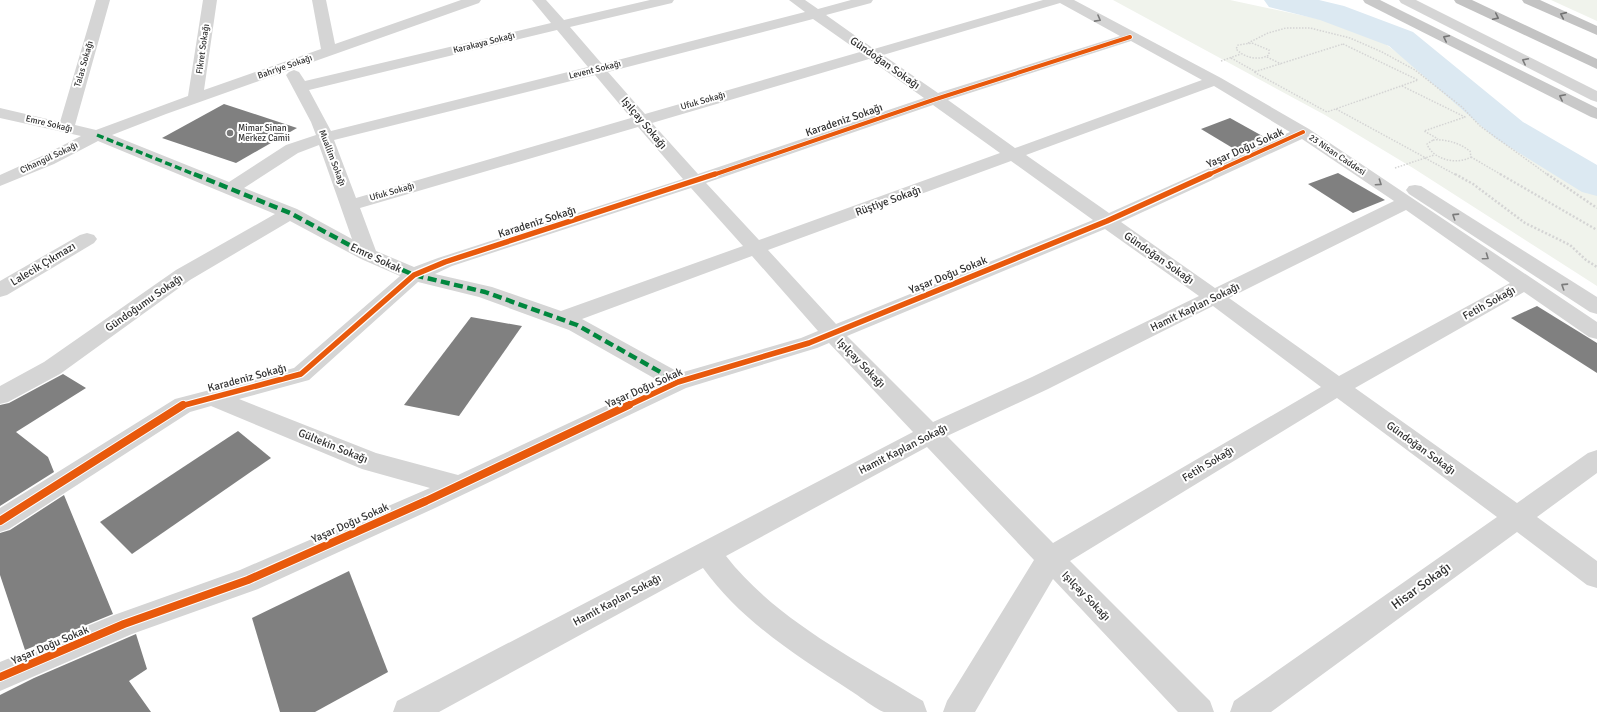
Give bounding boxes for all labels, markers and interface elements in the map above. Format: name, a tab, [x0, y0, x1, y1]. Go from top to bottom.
one-way arrow	[1492, 12, 1499, 20]
one-way arrow	[1559, 12, 1566, 20]
one-way arrow	[1094, 14, 1101, 21]
street label: Fikret Sokağı	[194, 23, 212, 75]
street label: Karakaya Sokağı	[452, 30, 516, 56]
street label: Gündoğan Sokağı	[848, 34, 922, 92]
one-way arrow	[1443, 35, 1450, 43]
street label: Talas Sokağı	[72, 40, 96, 88]
street label: Bahriye Sokağı	[256, 52, 314, 82]
street label: Levent Sokağı	[568, 58, 622, 82]
one-way arrow	[1521, 58, 1529, 65]
street label: Ufuk Sokağı	[679, 89, 727, 113]
street label: Işılçay Sokağı	[618, 94, 670, 152]
one-way arrow	[1559, 94, 1566, 102]
street label: Karadeniz Sokağı	[804, 101, 884, 139]
street label: Emre Sokağı	[24, 113, 74, 135]
place label: Mimar Sinan Merkez Camii	[238, 123, 290, 144]
street label: Yaşar Doğu Sokak	[1204, 125, 1286, 171]
marker: Mimar Sinan Merkez Camii	[225, 128, 235, 138]
street label: Muallim Sokağı	[316, 128, 348, 188]
street label: 23 Nisan Caddesi	[1307, 132, 1367, 178]
street label: Cihangül Sokağı	[18, 140, 80, 176]
one-way arrow	[1375, 178, 1382, 186]
street label: Ufuk Sokağı	[368, 180, 416, 204]
street label: Rüştiye Sokağı	[854, 183, 922, 219]
street label: Karadeniz Sokağı	[496, 203, 578, 241]
one-way arrow	[1452, 213, 1459, 221]
street label: Gündoğan Sokağı	[1122, 229, 1196, 287]
street label: Lalecik Çıkmazı	[8, 240, 78, 288]
street label: Emre Sokak	[348, 240, 404, 276]
one-way arrow	[1482, 252, 1489, 260]
street label: Yaşar Doğu Sokak	[907, 253, 989, 297]
street label: Gündoğumu Sokağı	[103, 271, 185, 335]
street label: Hamit Kaplan Sokağı	[1148, 280, 1242, 334]
street label: Fetih Sokağı	[1461, 283, 1517, 323]
one-way arrow	[1561, 283, 1568, 291]
street label: Işılçay Sokağı	[834, 335, 888, 391]
street label: Karadeniz Sokağı	[206, 361, 288, 395]
street label: Yaşar Doğu Sokak	[603, 365, 685, 411]
street label: Gündoğan Sokağı	[1384, 419, 1458, 477]
street label: Hamit Kaplan Sokağı	[856, 421, 950, 477]
street label: Gültekin Sokağı	[296, 426, 370, 466]
street label: Fetih Sokağı	[1180, 444, 1236, 484]
street label: Yaşar Doğu Sokak	[309, 500, 391, 546]
street label: Hisar Sokağı	[1388, 559, 1454, 613]
street label: Işılçay Sokağı	[1059, 568, 1113, 624]
street label: Hamit Kaplan Sokağı	[571, 571, 663, 629]
street label: Yaşar Doğu Sokak	[9, 623, 91, 667]

